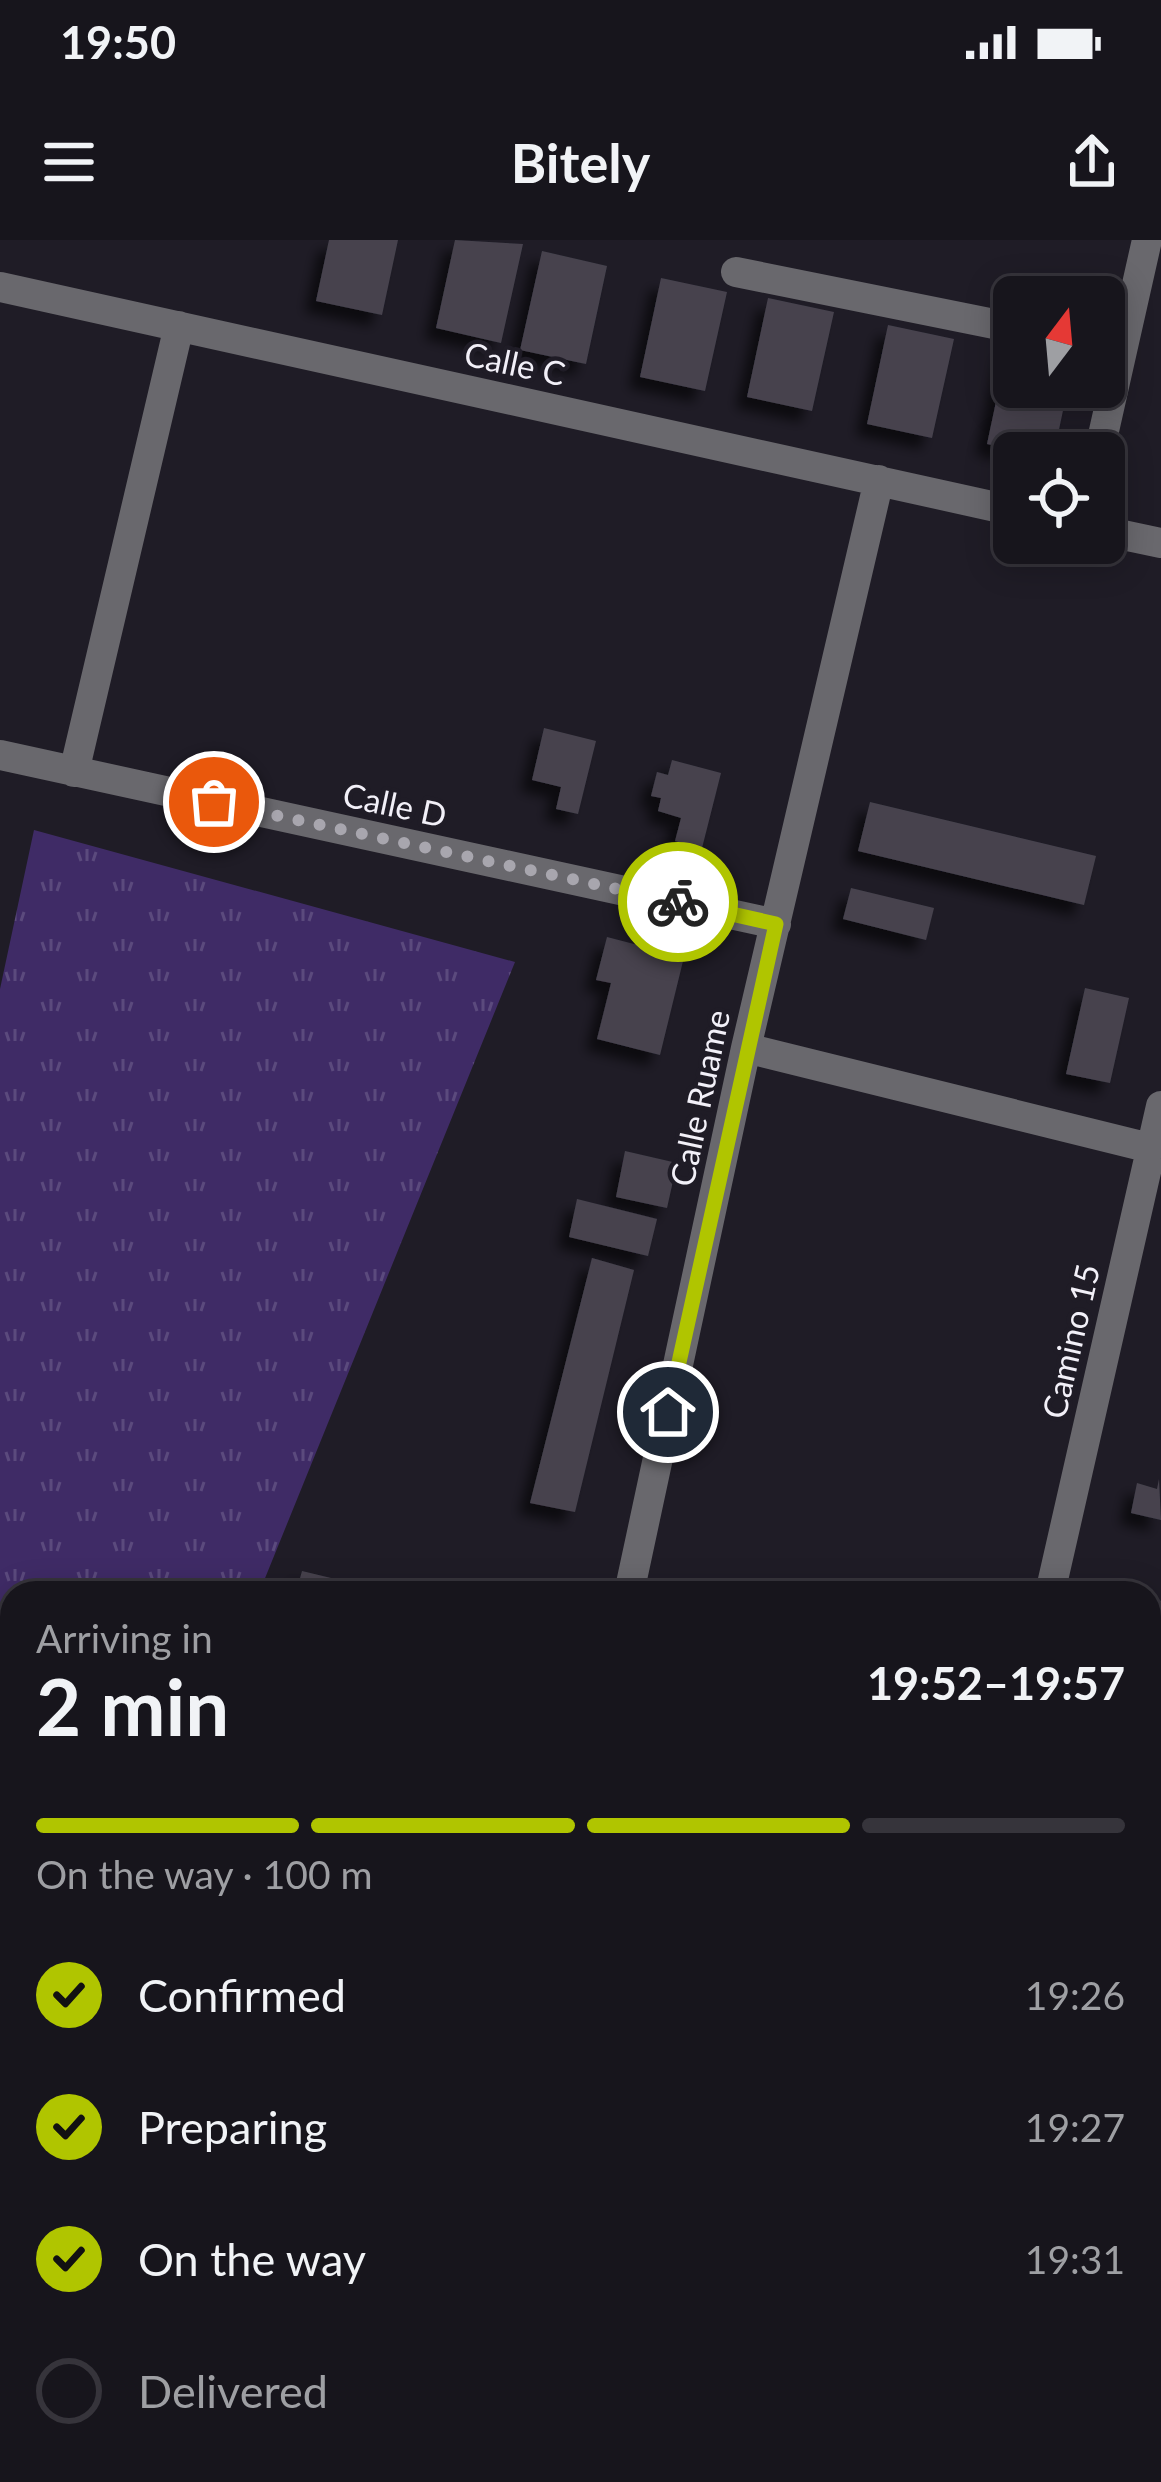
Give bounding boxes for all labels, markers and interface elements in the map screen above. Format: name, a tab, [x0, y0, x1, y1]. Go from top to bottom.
text: 19:50	[60, 15, 176, 69]
icon: menu	[36, 129, 102, 195]
icon: share	[1059, 129, 1125, 195]
text: Bitely	[511, 130, 650, 195]
north arrow	[993, 276, 1125, 408]
map controls	[993, 276, 1125, 564]
street label: Calle C	[461, 333, 569, 393]
button: locate	[993, 432, 1125, 564]
pin	[163, 751, 265, 853]
icon: bag	[181, 769, 247, 835]
street label: Calle D	[339, 774, 451, 834]
courier	[618, 842, 738, 962]
icon: bike	[645, 869, 711, 935]
street label: Calle Ruame	[661, 1006, 737, 1190]
street label: Camino 15	[1033, 1260, 1107, 1422]
pin	[617, 1361, 719, 1463]
icon: home	[635, 1379, 701, 1445]
text: Arriving in	[36, 1615, 213, 1661]
text: 19:52–19:57	[867, 1656, 1125, 1710]
text: 2 min	[36, 1659, 229, 1753]
text: On the way · 100 m	[36, 1851, 373, 1897]
icon: check	[36, 1962, 102, 2028]
text: Confirmed	[138, 1968, 346, 2022]
text: 19:26	[1025, 1972, 1125, 2018]
icon: check	[36, 2094, 102, 2160]
text: Preparing	[138, 2100, 327, 2154]
text: 19:27	[1025, 2104, 1125, 2150]
icon: check	[36, 2226, 102, 2292]
text: On the way	[138, 2232, 366, 2286]
text: 19:31	[1025, 2236, 1125, 2282]
text: Delivered	[138, 2364, 328, 2418]

